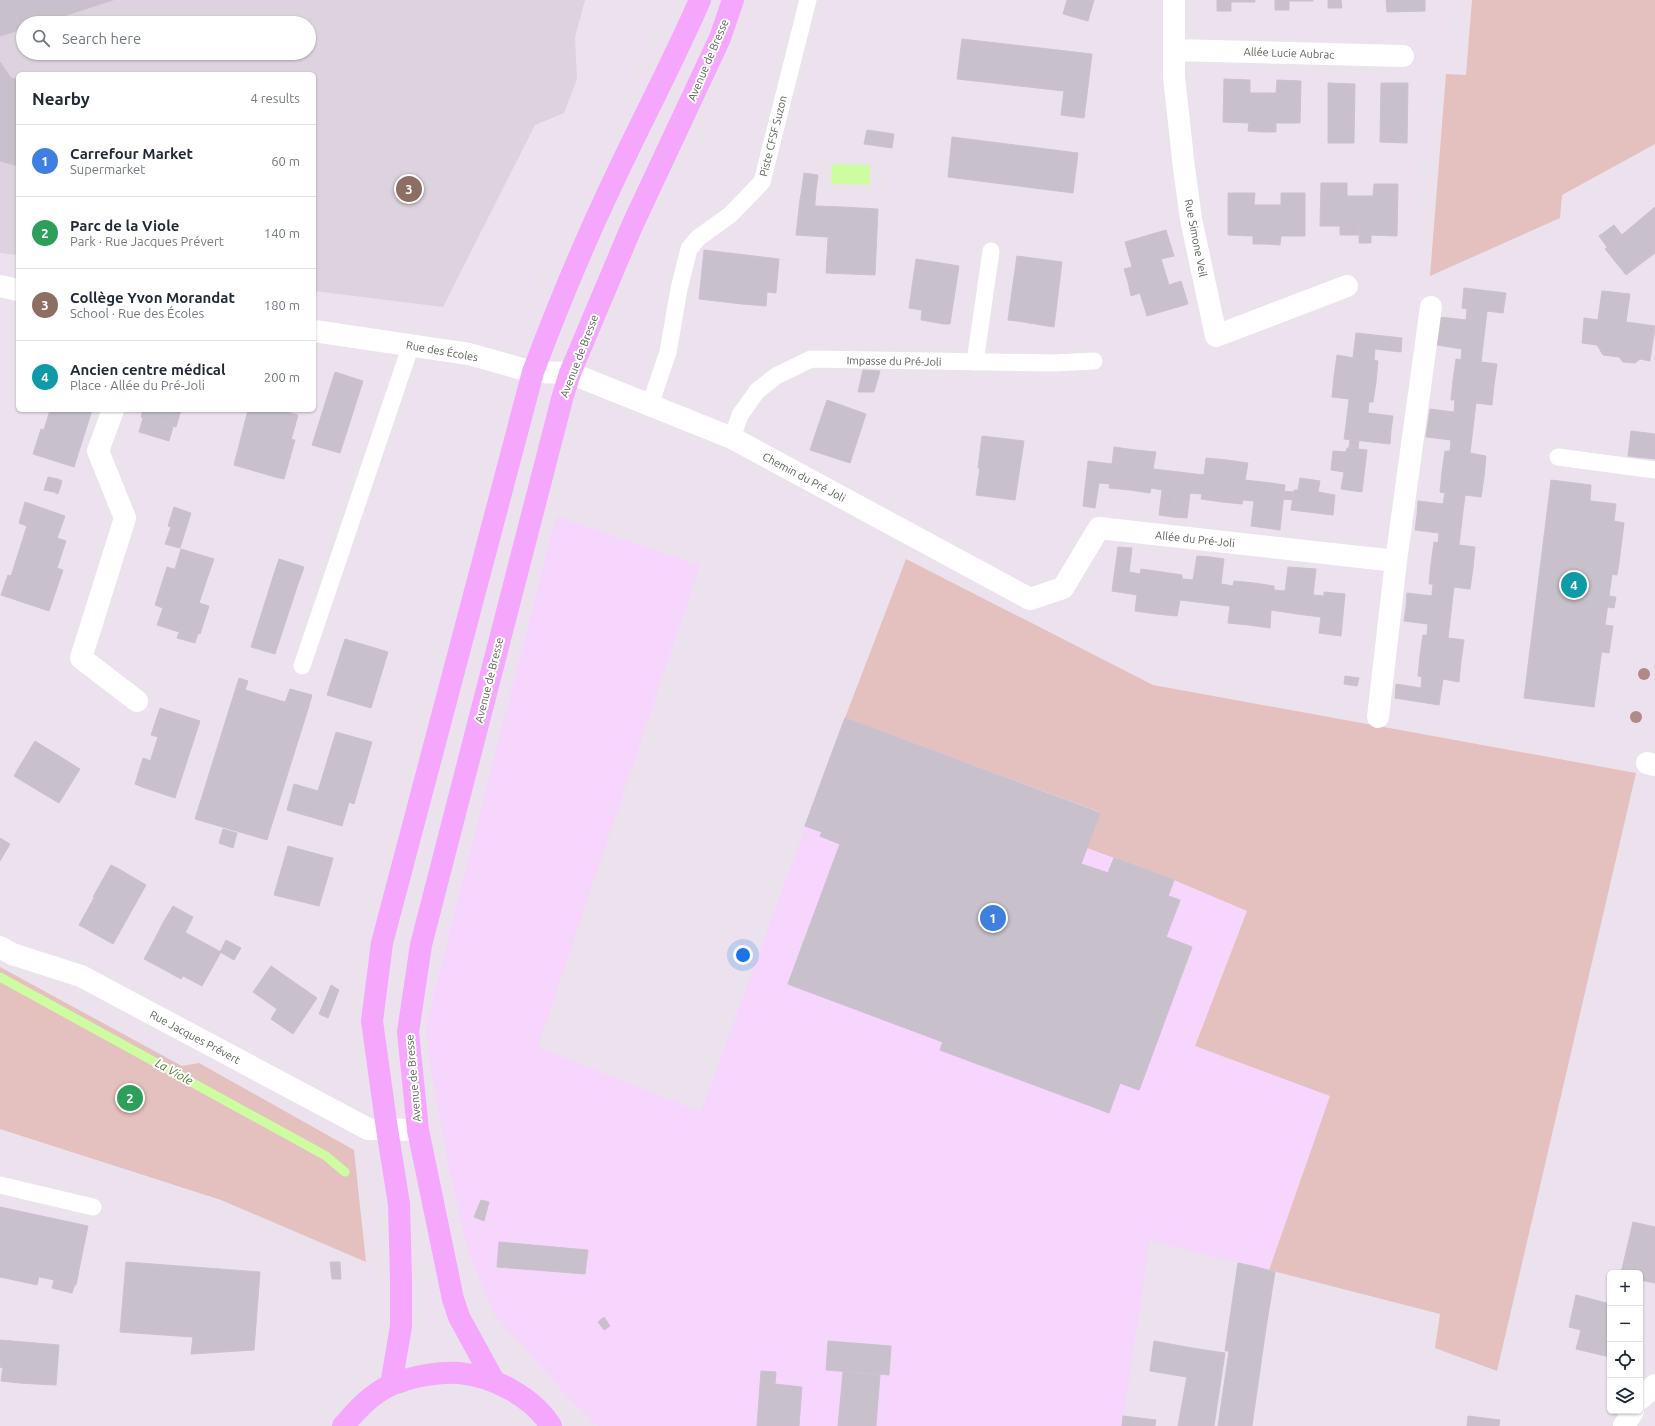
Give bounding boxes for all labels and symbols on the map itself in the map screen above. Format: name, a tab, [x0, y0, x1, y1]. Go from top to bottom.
street label: Avenue de Bresse	[685, 17, 731, 103]
street label: Allée Lucie Aubrac	[1243, 45, 1335, 61]
street label: Piste CFSF Suzon	[757, 94, 789, 178]
pin: 3	[396, 174, 422, 204]
street label: Rue Simone Veil	[1183, 198, 1209, 278]
street label: Avenue de Bresse	[558, 313, 600, 399]
street label: Rue des Écoles	[405, 338, 479, 363]
street label: Impasse du Pré-Joli	[846, 354, 942, 368]
street label: Chemin du Pré Joli	[761, 450, 847, 504]
street label: Allée du Pré-Joli	[1155, 529, 1235, 549]
pin: 4	[1561, 570, 1587, 600]
street label: Avenue de Bresse	[473, 636, 505, 724]
pin: 1	[980, 903, 1006, 933]
your location	[733, 945, 753, 965]
street label: Rue Jacques Prévert	[148, 1008, 243, 1066]
street label: Avenue de Bresse	[403, 1034, 423, 1122]
water label: La Viole	[153, 1056, 195, 1087]
pin: 2	[117, 1083, 143, 1113]

